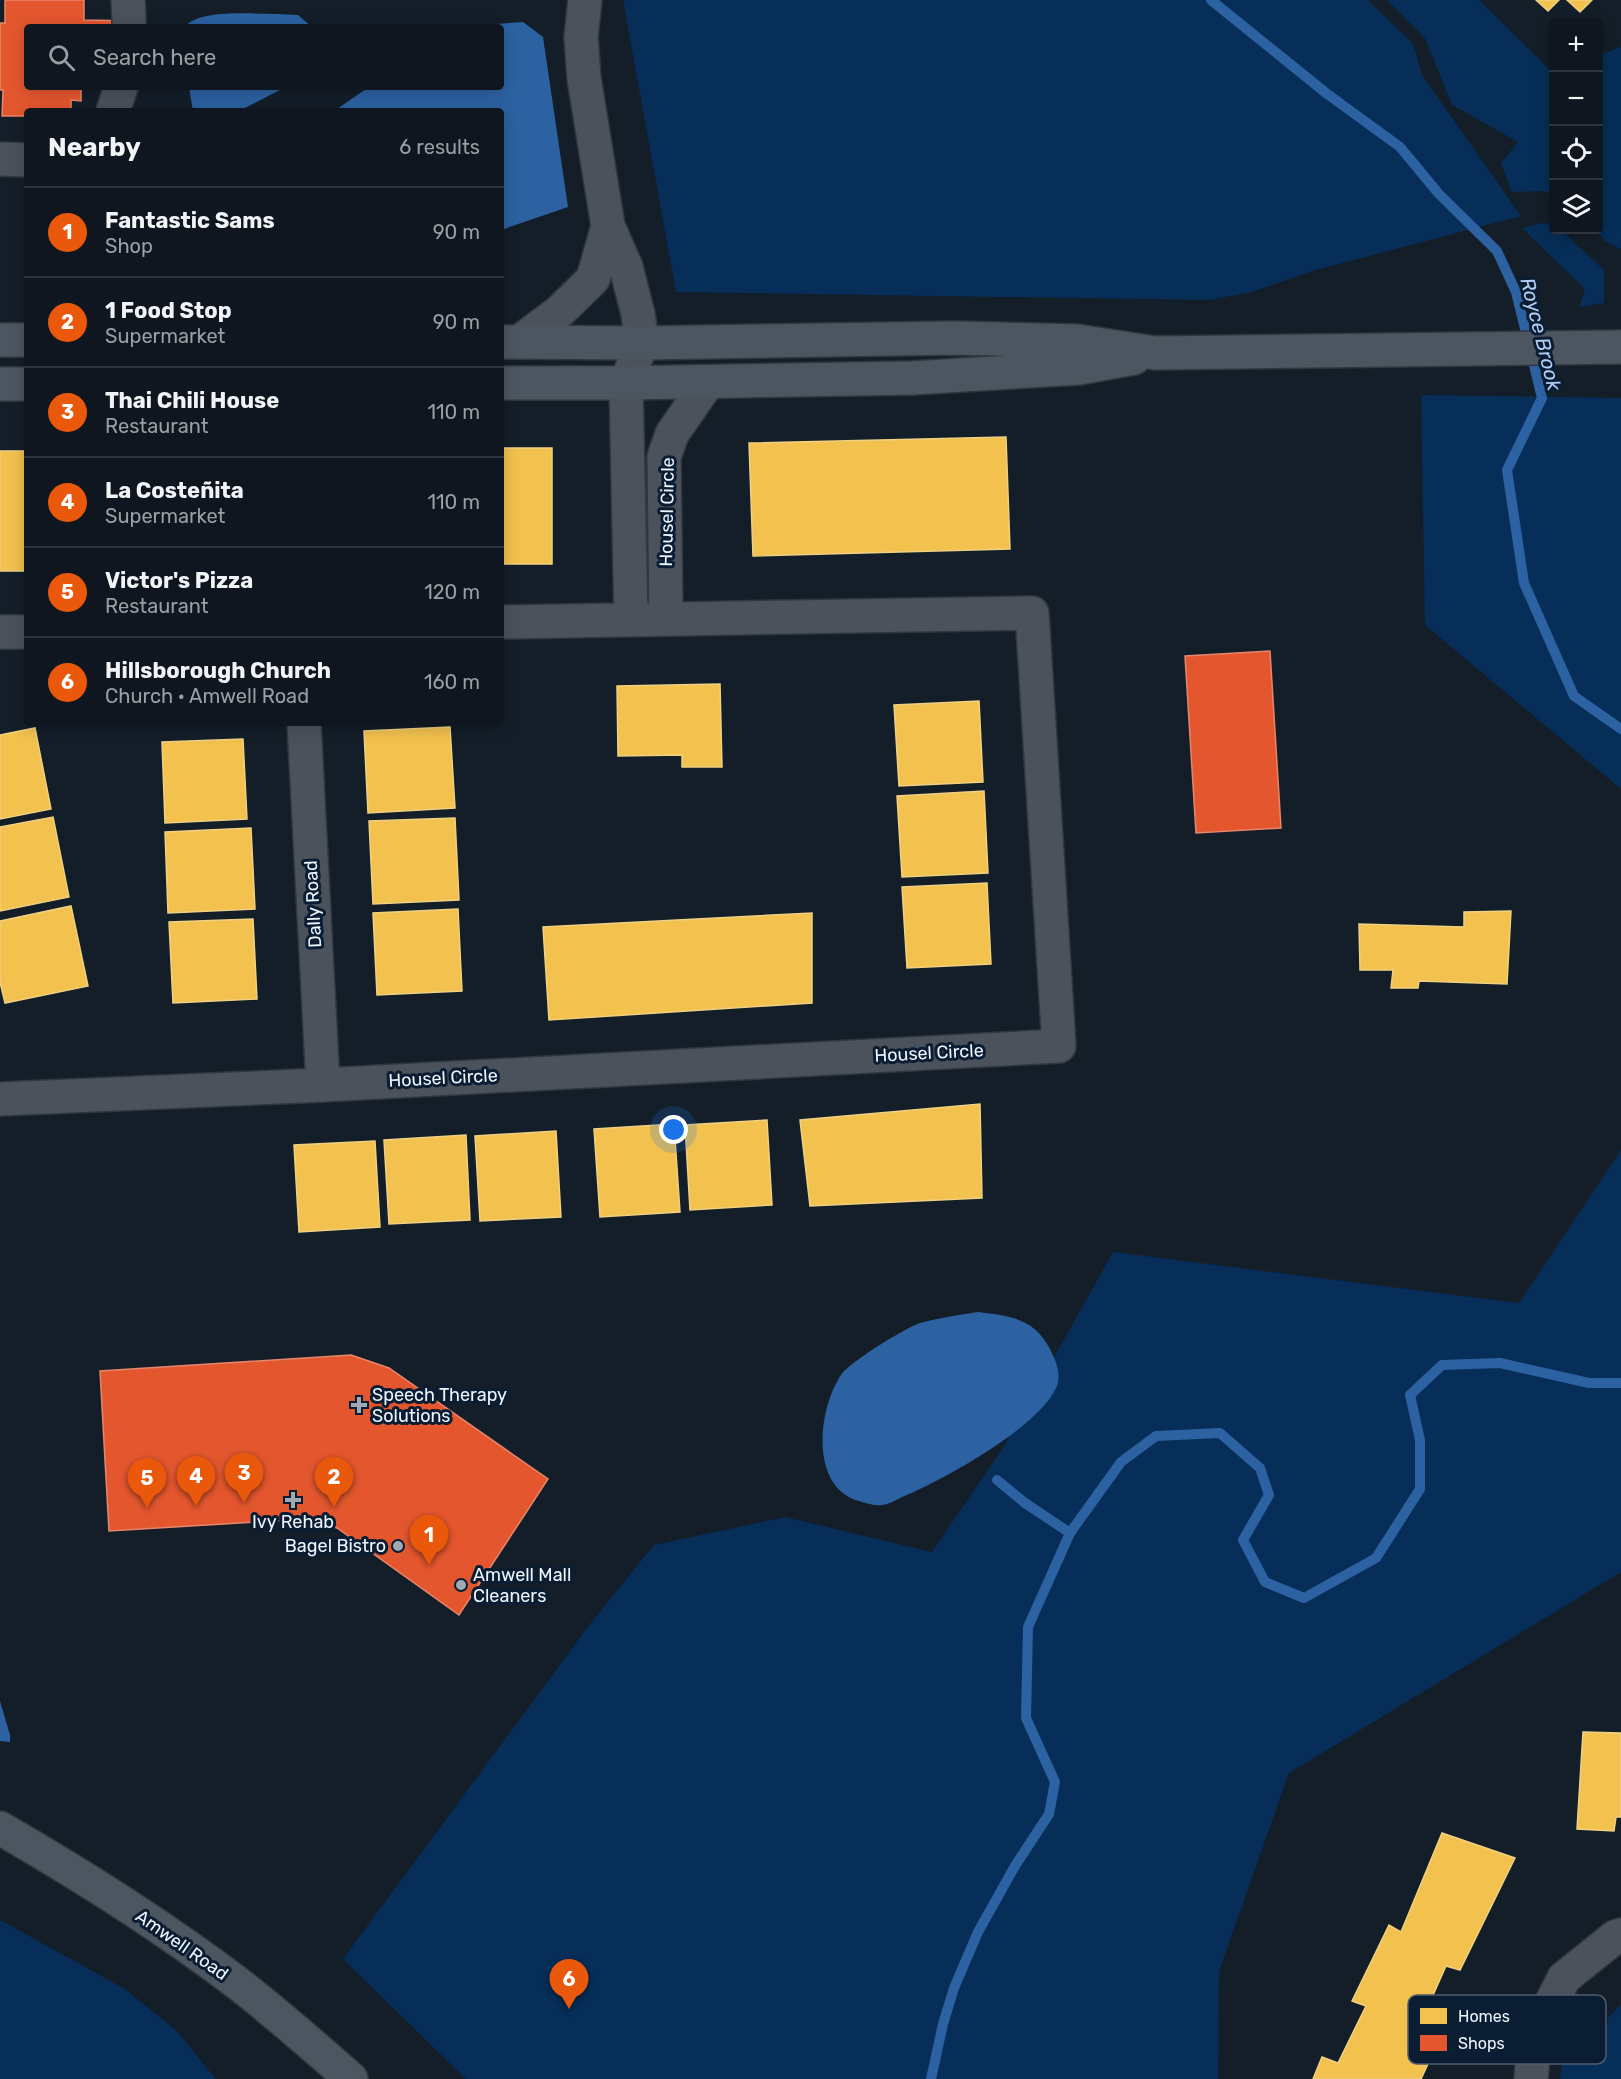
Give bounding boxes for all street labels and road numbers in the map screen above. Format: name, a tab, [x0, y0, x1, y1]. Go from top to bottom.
street label: Housel Circle	[655, 457, 679, 567]
street label: Dally Road	[300, 860, 326, 948]
street label: Housel Circle	[874, 1039, 984, 1067]
street label: Housel Circle	[388, 1064, 498, 1092]
street label: Amwell Road	[131, 1905, 233, 1985]

